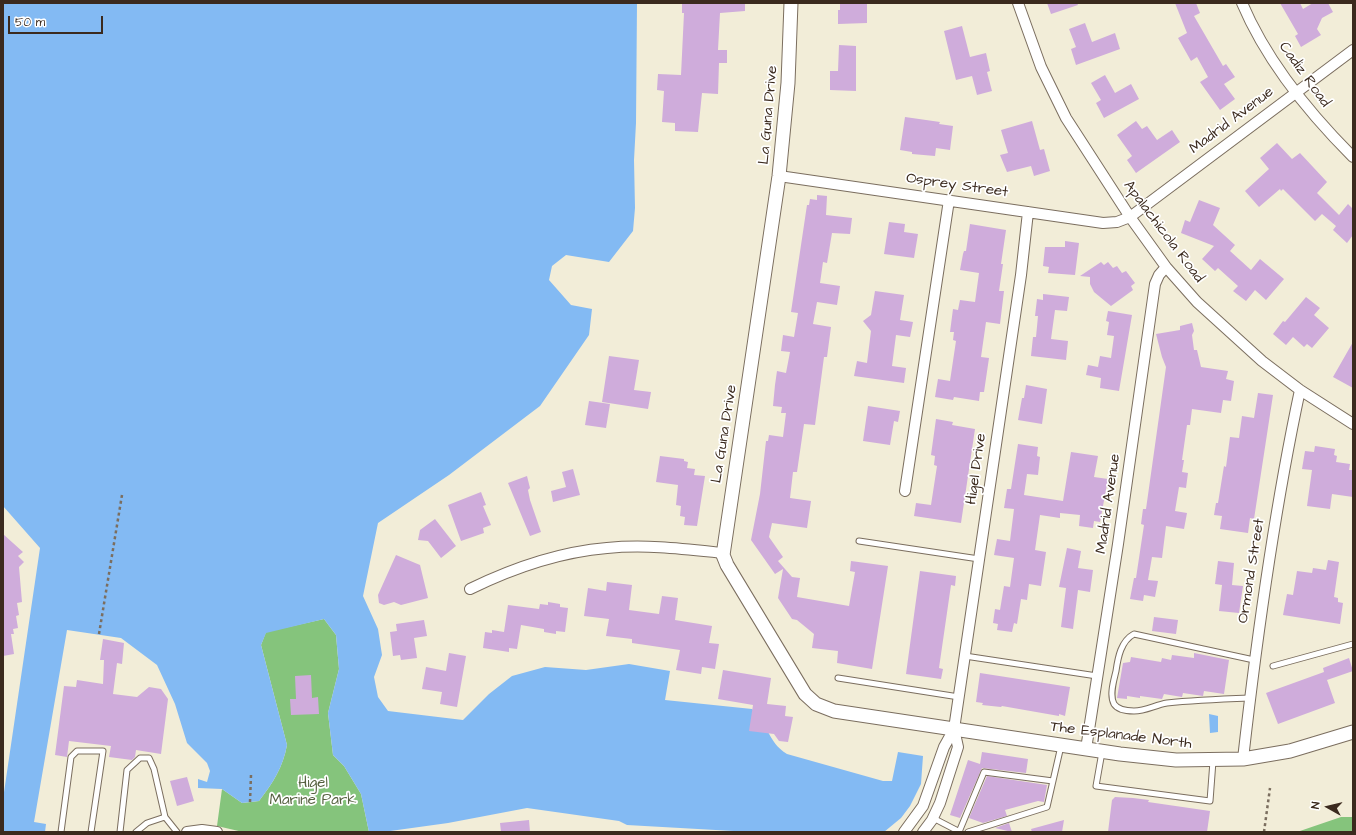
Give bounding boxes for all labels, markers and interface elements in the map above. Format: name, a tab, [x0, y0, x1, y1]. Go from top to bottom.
scale bar	[10, 8, 105, 34]
text: 50 m	[15, 14, 45, 31]
street label: Cadiz Road	[1274, 39, 1334, 111]
street label: La Guna Drive	[756, 65, 782, 165]
street label: Madrid Avenue	[1186, 84, 1278, 158]
street label: Osprey Street	[905, 170, 1009, 202]
street label: Apalachicola Road	[1119, 177, 1207, 287]
street label: La Guna Drive	[708, 384, 742, 484]
street label: Higel Drive	[963, 432, 991, 506]
street label: Madrid Avenue	[1093, 453, 1125, 555]
street label: Ormond Street	[1235, 517, 1269, 625]
street label: The Esplanade North	[1049, 718, 1193, 754]
park label: Higel Marine Park	[270, 775, 356, 810]
north arrow	[1308, 787, 1348, 827]
text: N	[1308, 801, 1324, 810]

